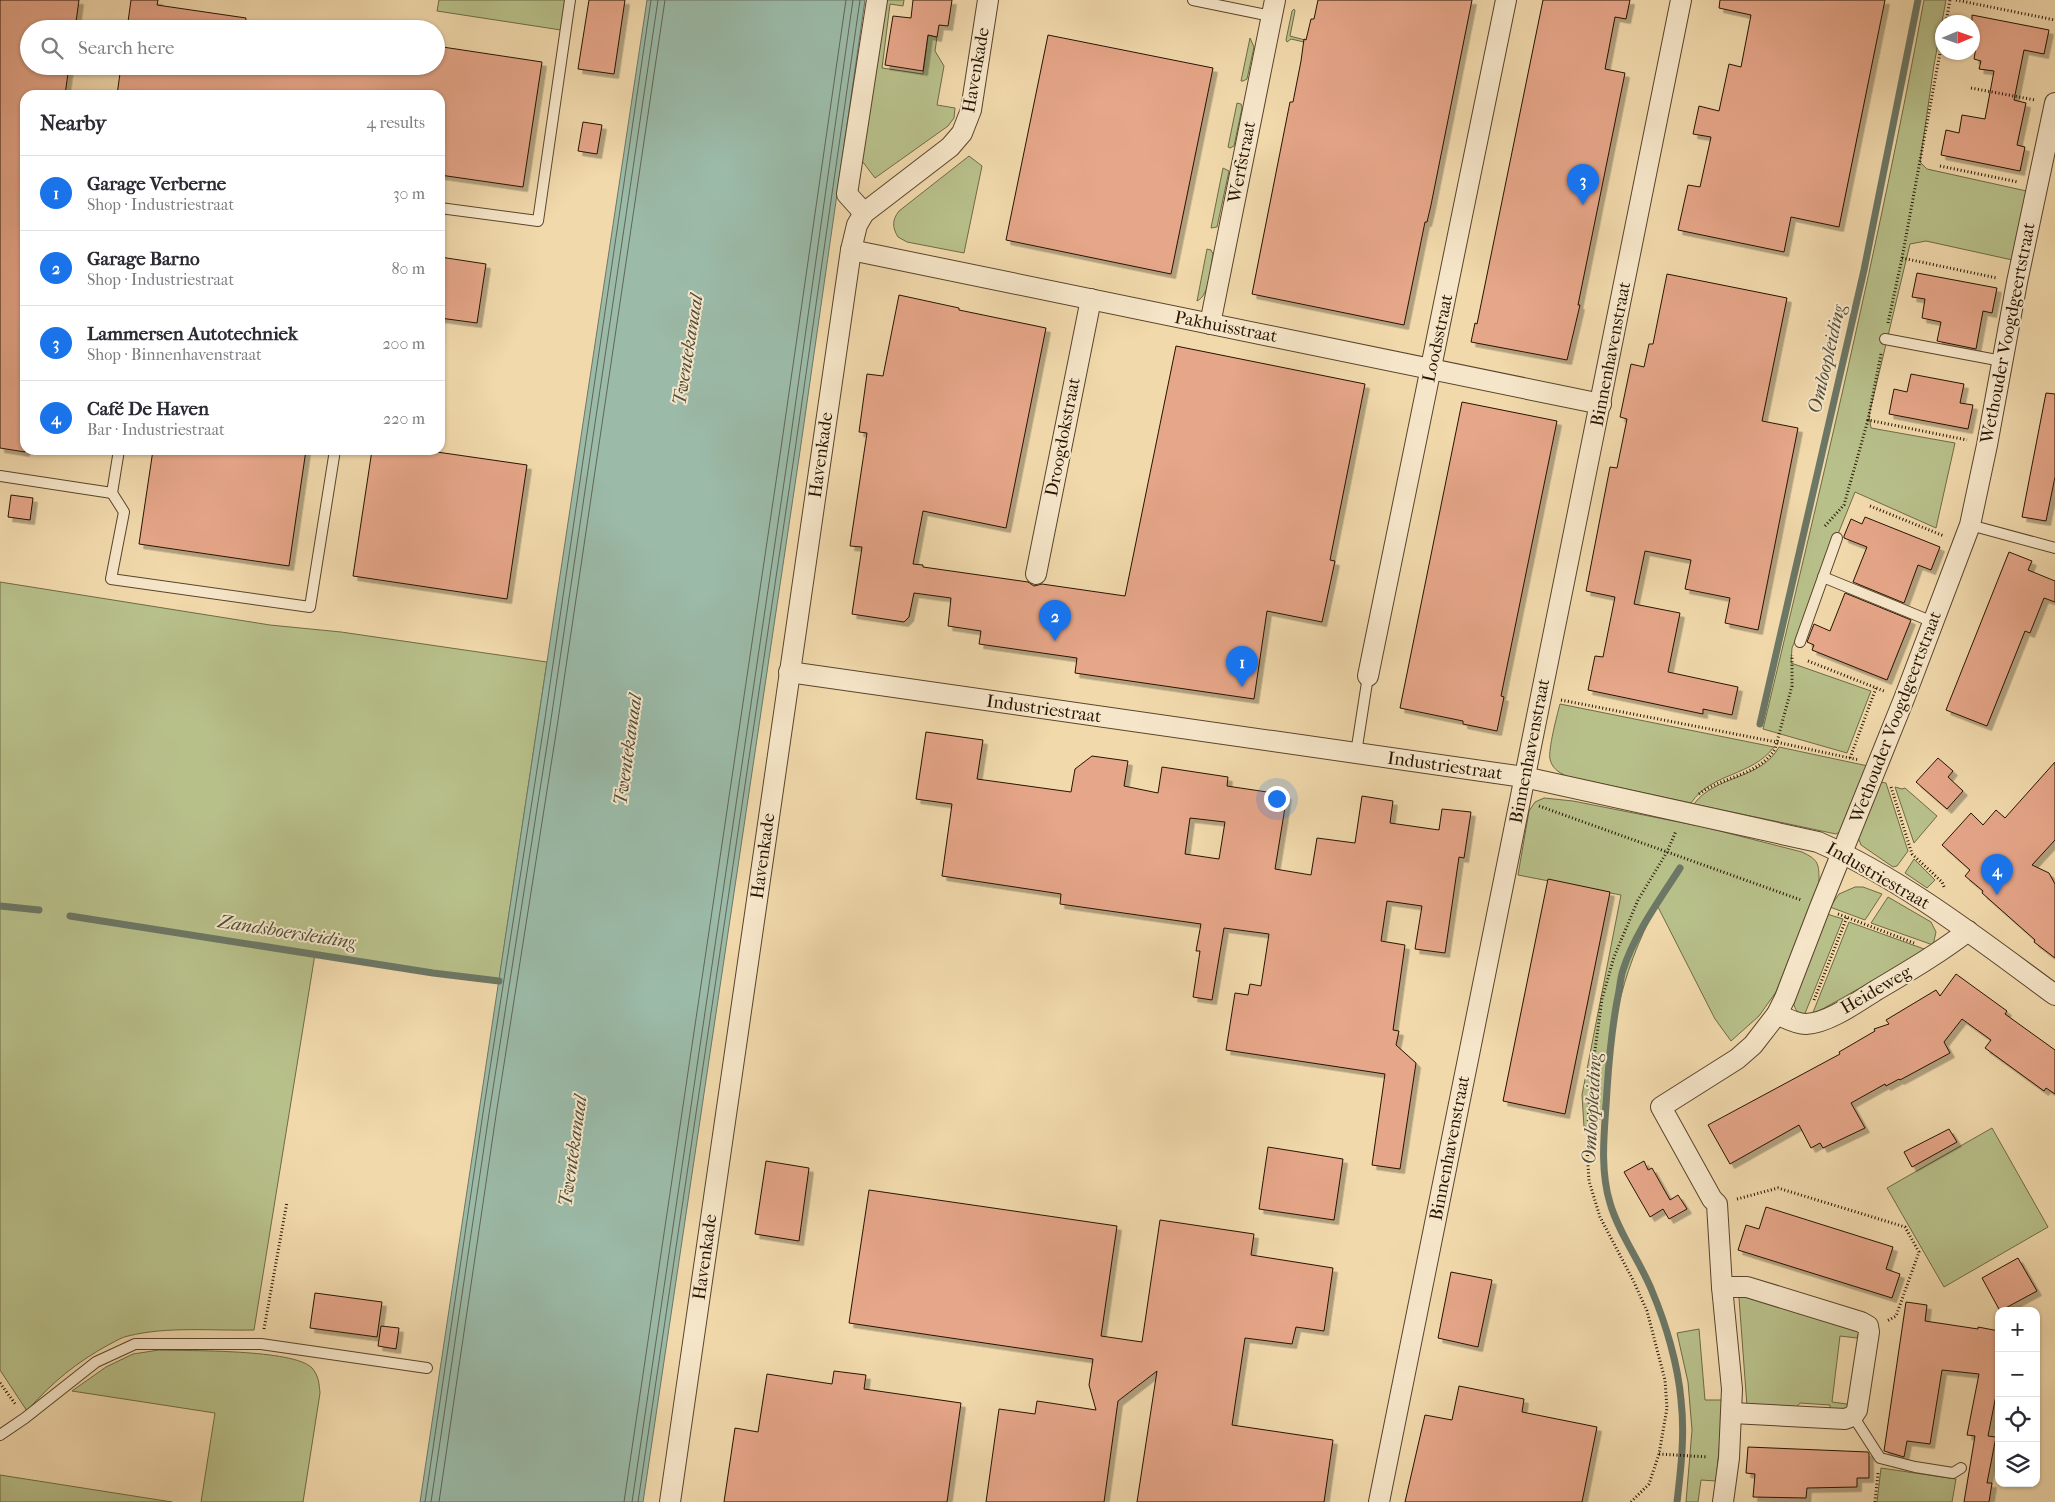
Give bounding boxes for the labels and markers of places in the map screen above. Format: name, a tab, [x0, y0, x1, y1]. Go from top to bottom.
pin: 3	[1567, 164, 1599, 205]
pin: 2	[1039, 600, 1071, 641]
pin: 1	[1226, 646, 1258, 687]
pin: 4	[1981, 854, 2013, 895]

